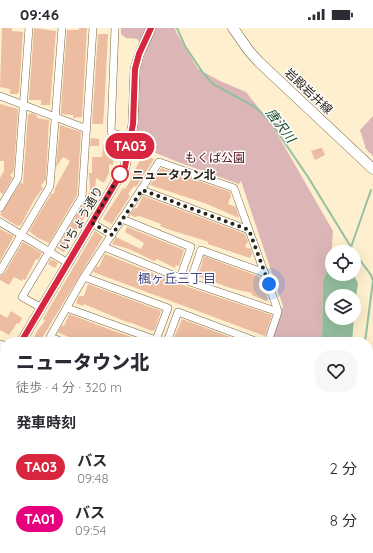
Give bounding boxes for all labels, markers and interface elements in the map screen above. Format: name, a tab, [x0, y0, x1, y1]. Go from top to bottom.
text: 09:46	[20, 5, 59, 24]
street label: 岩殿岩井線	[282, 65, 336, 117]
water label: 唐沢川	[263, 105, 300, 147]
line badge: TA03	[102, 133, 158, 159]
text: TA03	[113, 137, 147, 155]
park label: もくば公園	[185, 150, 245, 165]
marker: ニュータウン北	[111, 165, 129, 183]
place label: ニュータウン北	[132, 167, 216, 182]
street label: いちょう通り	[56, 183, 106, 253]
map controls	[325, 245, 361, 325]
button: locate	[325, 245, 361, 281]
district label: 楓ヶ丘三丁目	[138, 270, 216, 286]
your location	[259, 274, 279, 294]
button: layers	[325, 289, 361, 325]
text: ニュータウン北	[16, 350, 149, 374]
button: heart	[315, 350, 357, 392]
text: 徒歩 · 4 分 · 320 m	[16, 379, 122, 395]
text: 発車時刻	[16, 413, 76, 432]
text: バス	[77, 451, 107, 470]
text: TA03	[24, 458, 57, 476]
text: 2 分	[330, 459, 357, 478]
text: 09:48	[77, 470, 108, 486]
text: バス	[75, 503, 105, 522]
text: TA01	[24, 510, 55, 528]
text: 8 分	[330, 511, 357, 530]
text: 09:54	[75, 522, 106, 538]

